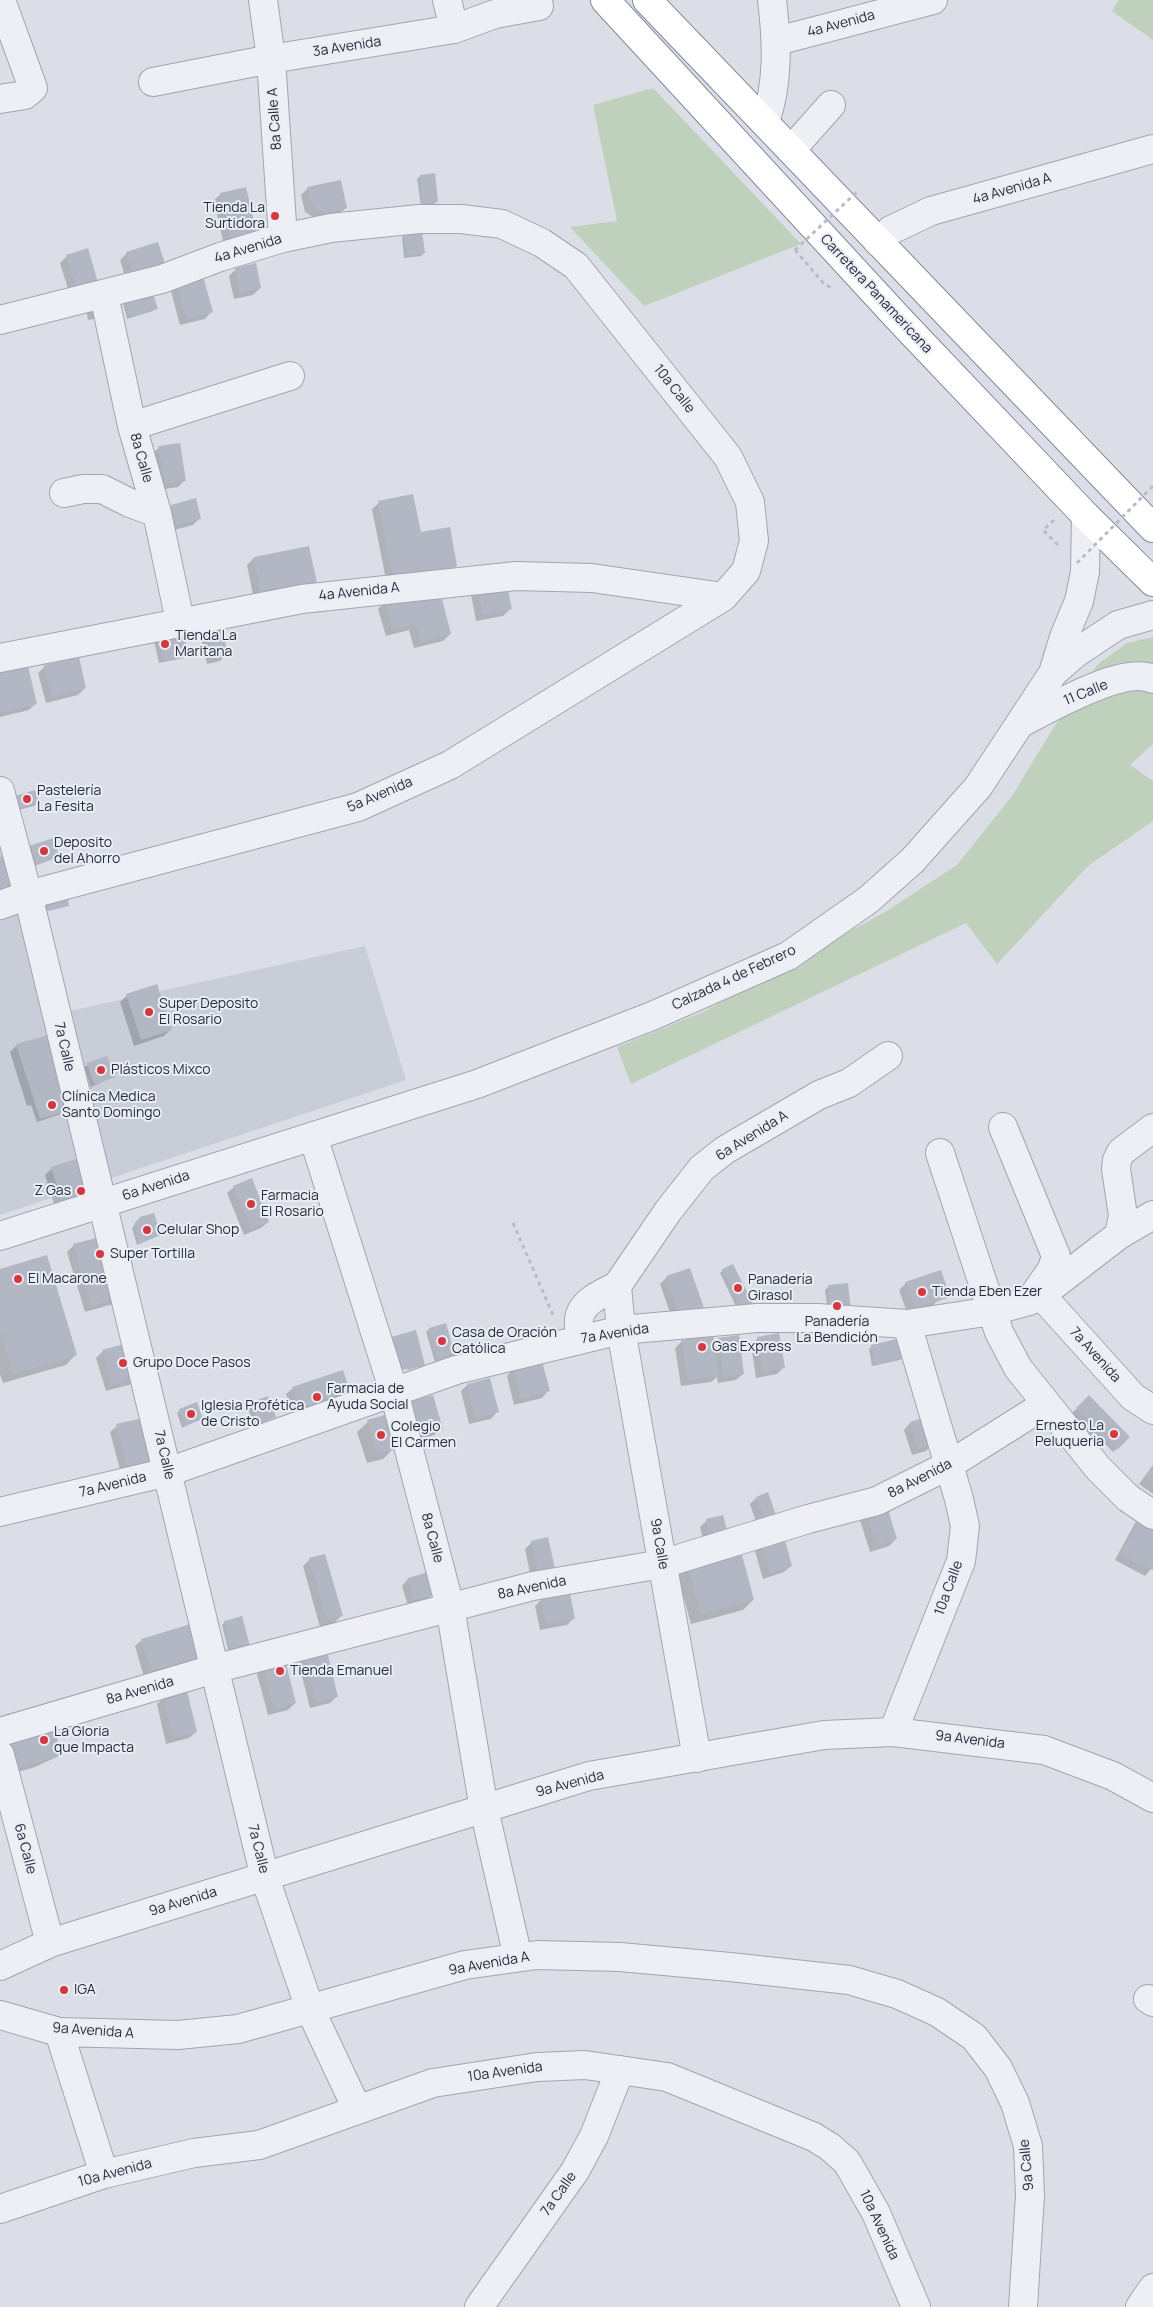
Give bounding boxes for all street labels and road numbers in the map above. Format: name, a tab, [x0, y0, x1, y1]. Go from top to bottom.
street label: 4a Avenida	[805, 7, 877, 41]
street label: 3a Avenida	[312, 33, 382, 61]
street label: 8a Calle A	[264, 87, 286, 151]
street label: 4a Avenida A	[971, 170, 1053, 208]
street label: 4a Avenida	[212, 231, 284, 267]
street label: Carretera Panamericana	[816, 231, 936, 357]
street label: 10a Calle	[650, 361, 698, 417]
street label: 8a Calle	[126, 431, 156, 485]
street label: 4a Avenida A	[318, 579, 400, 605]
street label: 11 Calle	[1061, 677, 1111, 709]
street label: 5a Avenida	[345, 774, 415, 816]
street label: Calzada 4 de Febrero	[669, 942, 799, 1014]
street label: 7a Calle	[50, 1021, 78, 1073]
street label: 6a Avenida A	[713, 1107, 791, 1165]
street label: 6a Avenida	[120, 1167, 192, 1205]
street label: 7a Avenida	[580, 1320, 650, 1348]
street label: 7a Avenida	[1066, 1324, 1124, 1386]
street label: 7a Calle	[150, 1429, 178, 1481]
street label: 8a Avenida	[885, 1456, 955, 1502]
street label: 7a Avenida	[78, 1469, 148, 1501]
street label: 8a Calle	[417, 1511, 447, 1565]
street label: 9a Calle	[646, 1517, 672, 1571]
street label: 10a Calle	[931, 1558, 967, 1618]
street label: 8a Avenida	[496, 1573, 568, 1603]
street label: 8a Avenida	[104, 1673, 176, 1709]
street label: 9a Avenida	[934, 1727, 1006, 1753]
street label: 9a Avenida	[534, 1767, 606, 1801]
street label: 6a Calle	[10, 1822, 40, 1876]
street label: 7a Calle	[244, 1823, 272, 1875]
street label: 9a Avenida	[147, 1884, 219, 1920]
street label: 9a Avenida A	[447, 1949, 531, 1979]
street label: 9a Avenida A	[52, 2020, 134, 2042]
street label: 10a Avenida	[467, 2058, 543, 2086]
street label: 9a Calle	[1016, 2138, 1038, 2192]
street label: 10a Avenida	[76, 2155, 154, 2191]
street label: 7a Calle	[538, 2169, 580, 2219]
street label: 10a Avenida	[855, 2187, 903, 2263]

